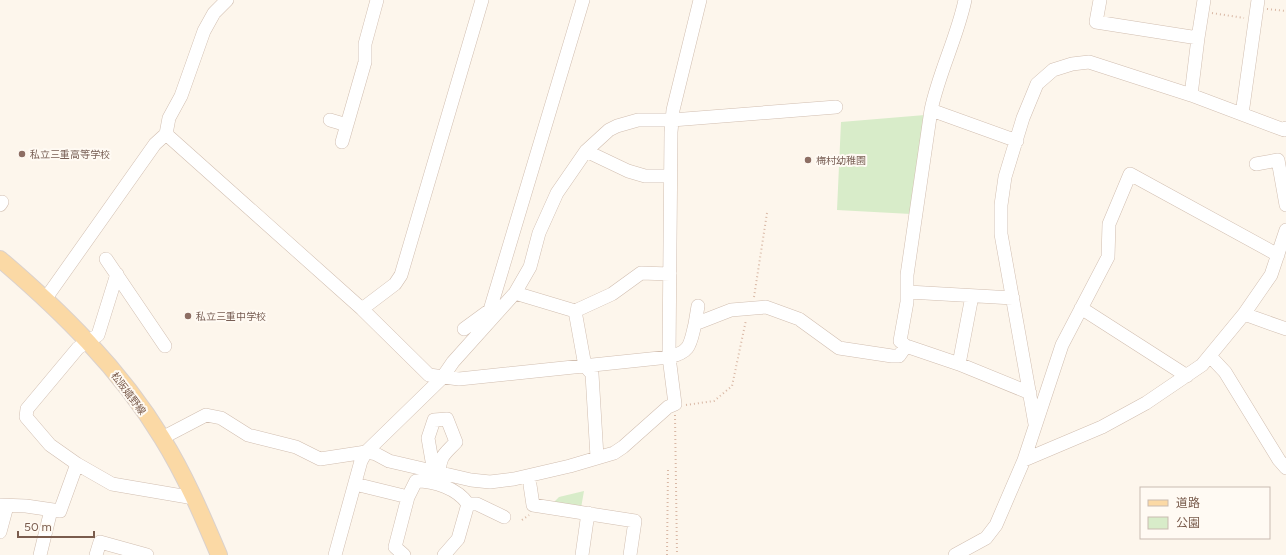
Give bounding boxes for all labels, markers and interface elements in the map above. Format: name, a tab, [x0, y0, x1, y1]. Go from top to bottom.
place label: 私立三重高等学校	[30, 148, 110, 161]
marker: 私立三重高等学校	[17, 149, 27, 159]
place label: 梅村幼稚園	[816, 154, 866, 167]
marker: 梅村幼稚園	[803, 155, 813, 165]
place label: 私立三重中学校	[196, 310, 266, 323]
marker: 私立三重中学校	[183, 311, 193, 321]
street label: 松阪嬉野線	[108, 369, 149, 417]
legend	[1140, 487, 1270, 539]
text: 道路	[1176, 496, 1200, 510]
scale bar	[18, 513, 94, 539]
text: 公園	[1176, 516, 1200, 530]
text: 50 m	[24, 520, 52, 534]

